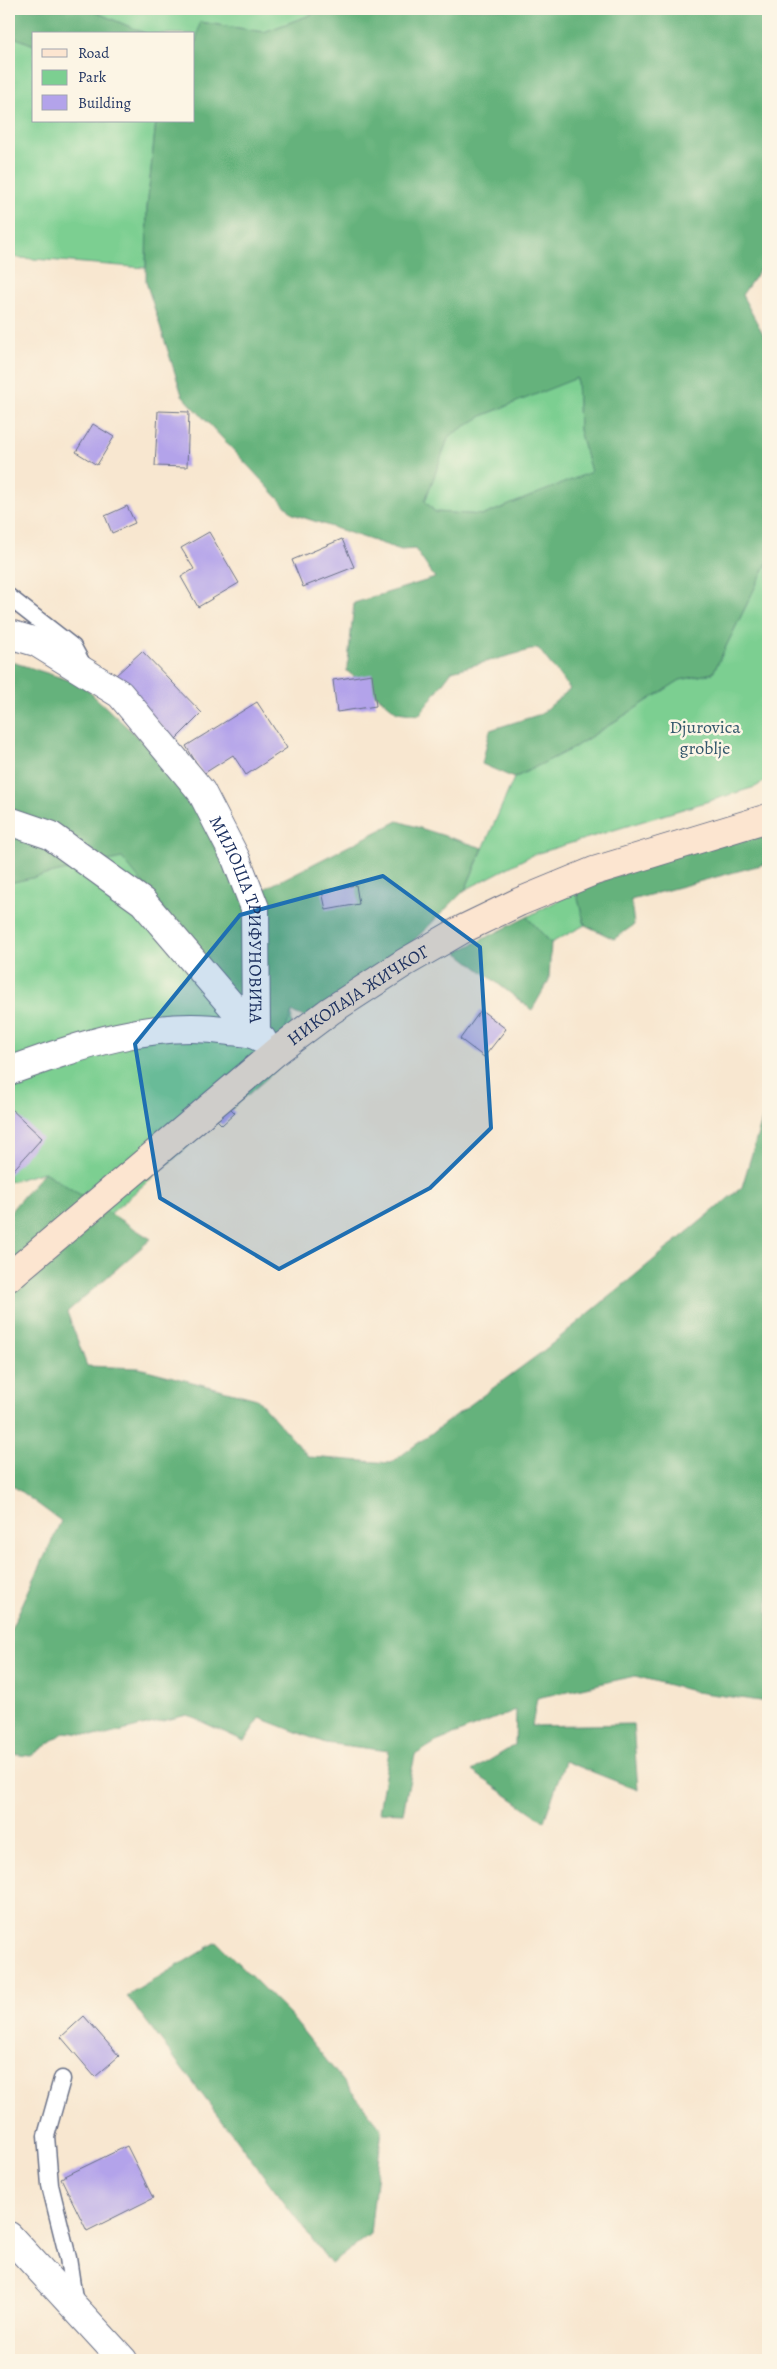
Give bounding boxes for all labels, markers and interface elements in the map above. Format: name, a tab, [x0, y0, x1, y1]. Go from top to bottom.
legend	[32, 32, 195, 122]
text: Road	[78, 43, 110, 63]
text: Park	[78, 67, 107, 87]
text: Building	[78, 93, 131, 113]
park label: Djurovica groblje	[669, 715, 741, 760]
street label: МИЛОША ТРИФУНОВИЋА	[204, 811, 268, 1024]
street label: НИКОЛАЈА ЖИЧКОГ	[282, 939, 433, 1051]

